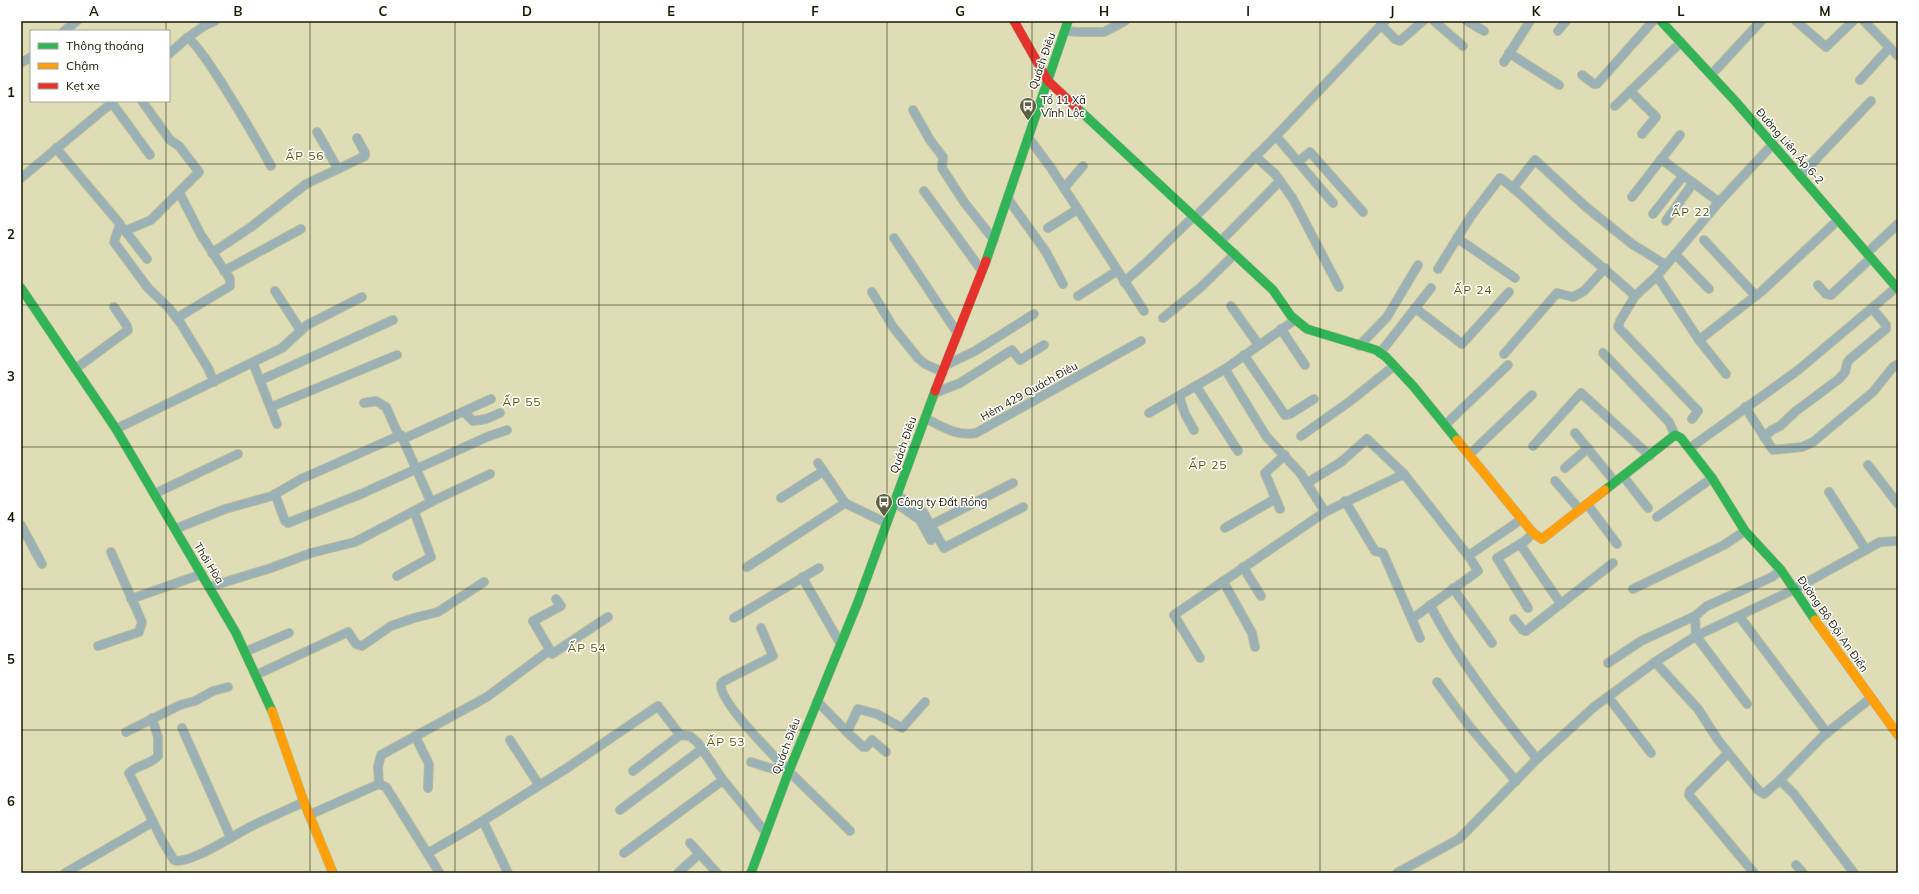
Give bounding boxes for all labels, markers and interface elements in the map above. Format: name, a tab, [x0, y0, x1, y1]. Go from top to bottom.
text: A	[89, 3, 99, 19]
text: B	[234, 3, 243, 19]
text: C	[379, 3, 388, 19]
text: D	[522, 3, 532, 19]
text: E	[667, 3, 675, 19]
text: F	[811, 3, 819, 19]
text: G	[955, 3, 965, 19]
text: H	[1099, 3, 1109, 19]
text: I	[1246, 3, 1250, 19]
text: J	[1390, 3, 1394, 19]
text: K	[1532, 3, 1542, 19]
text: L	[1677, 3, 1685, 19]
text: M	[1819, 3, 1831, 19]
legend	[30, 30, 170, 102]
street label: Quách Điêu	[1026, 31, 1058, 91]
text: Thông thoáng	[66, 38, 144, 53]
text: Chậm	[66, 58, 99, 73]
text: Kẹt xe	[66, 78, 100, 93]
text: 1	[7, 84, 15, 100]
place label: Tổ 11 Xã Vĩnh Lộc	[1041, 93, 1086, 120]
bus stop icon: Tổ 11 Xã Vĩnh Lộc	[1018, 96, 1038, 121]
street label: Đường Liên Ấp 6-2	[1753, 104, 1828, 187]
district label: ẤP 56	[285, 148, 325, 163]
district label: ẤP 22	[1671, 204, 1711, 219]
text: 2	[7, 226, 15, 242]
district label: ẤP 24	[1453, 282, 1493, 297]
street label: Hẻm 429 Quách Điêu	[978, 358, 1080, 424]
text: 3	[7, 368, 15, 384]
district label: ẤP 55	[502, 394, 542, 409]
street label: Quách Điêu	[887, 415, 919, 475]
district label: ẤP 25	[1188, 457, 1228, 472]
bus stop icon: Công ty Đất Rồng	[874, 492, 894, 517]
place label: Công ty Đất Rồng	[897, 495, 987, 509]
text: 4	[7, 509, 15, 525]
street label: Thới Hòa	[191, 540, 227, 586]
street label: Đường Bộ Đội An Điền	[1795, 573, 1871, 675]
district label: ẤP 54	[567, 640, 607, 655]
text: 5	[7, 651, 15, 667]
street label: Quách Điêu	[769, 716, 803, 776]
district label: ẤP 53	[706, 734, 746, 749]
text: 6	[7, 793, 15, 809]

